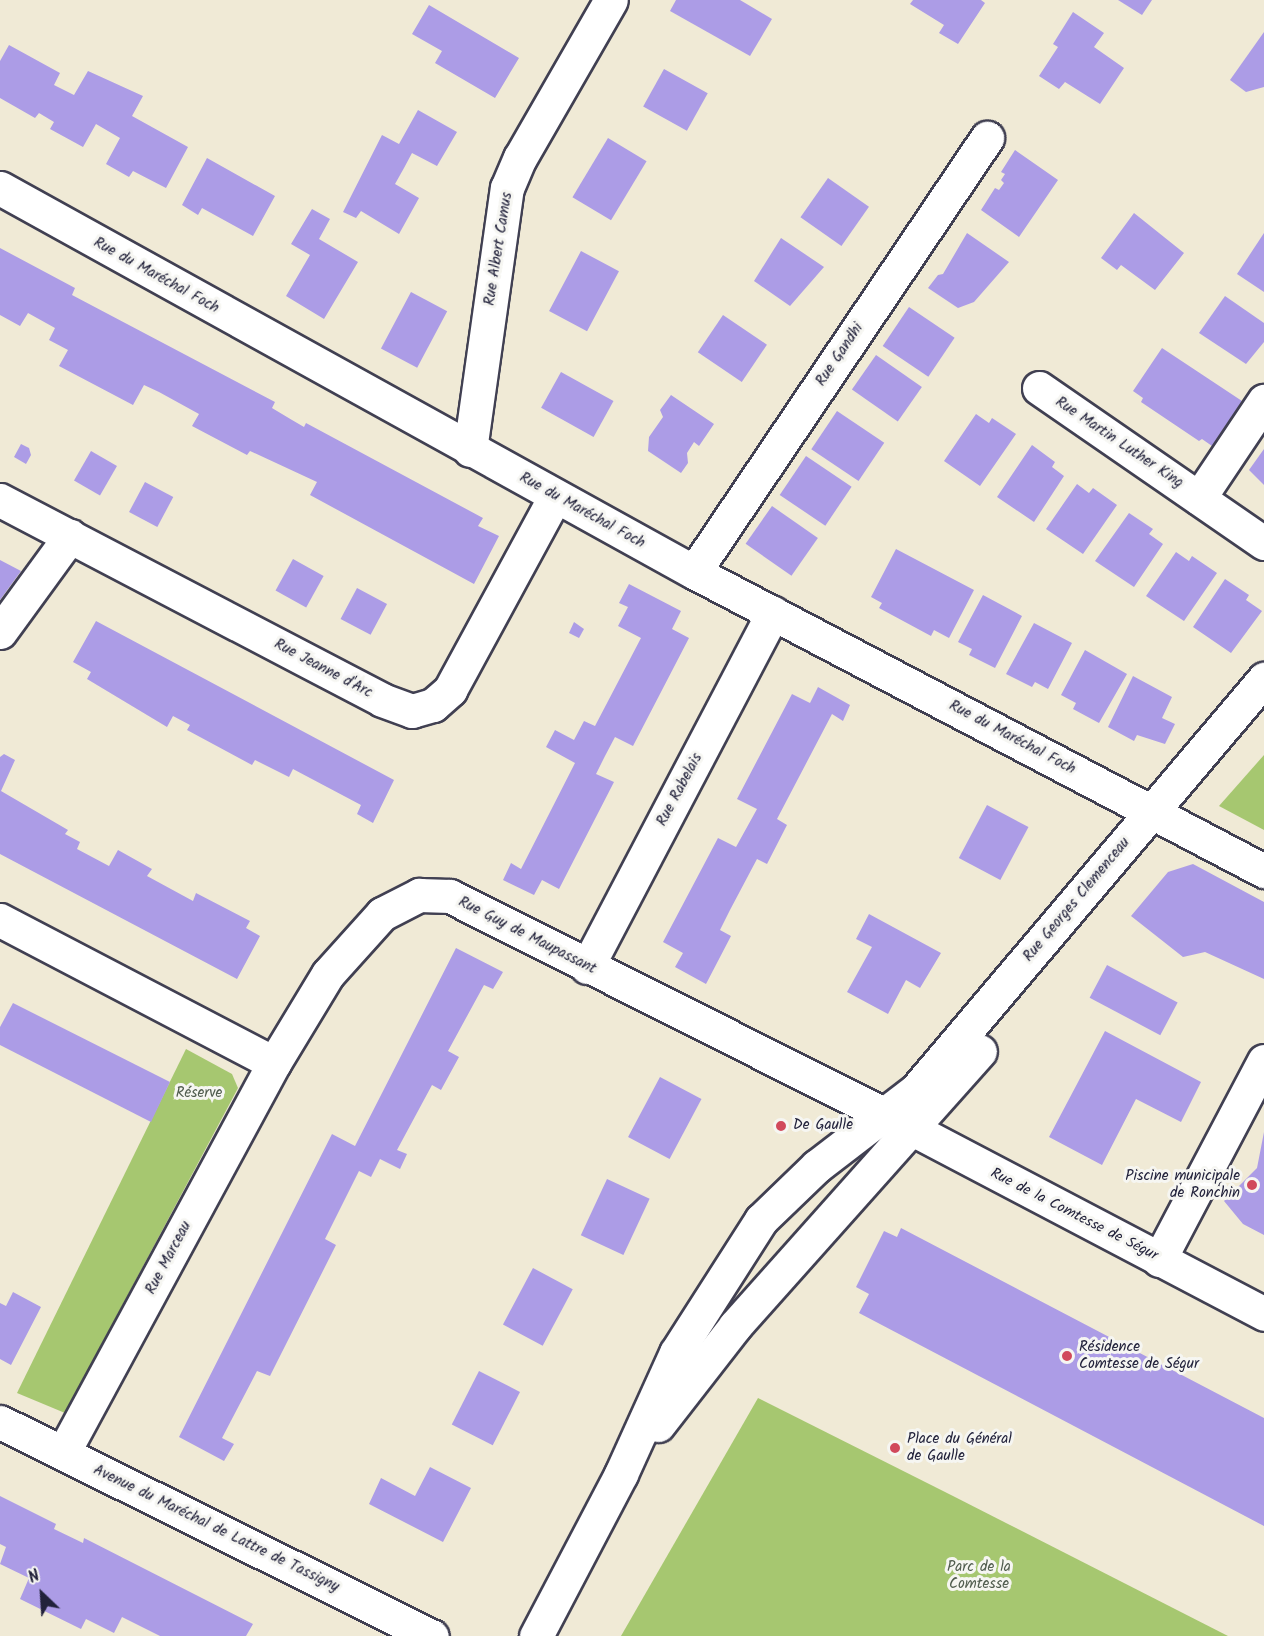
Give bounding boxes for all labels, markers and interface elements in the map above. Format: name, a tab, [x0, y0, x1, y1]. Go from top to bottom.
street label: Rue Albert Camus	[481, 191, 517, 307]
street label: Rue du Maréchal Foch	[90, 234, 222, 318]
street label: Rue Gandhi	[812, 320, 868, 390]
street label: Rue Martin Luther King	[1052, 393, 1186, 493]
street label: Rue du Maréchal Foch	[516, 469, 648, 553]
street label: Rue Jeanne d'Arc	[271, 636, 375, 702]
street label: Rue du Maréchal Foch	[946, 697, 1078, 779]
street label: Rue Rabelais	[653, 751, 707, 829]
street label: Rue Georges Clemenceau	[1020, 834, 1134, 966]
street label: Rue Guy de Maupassant	[455, 893, 599, 979]
park label: Réserve	[176, 1085, 222, 1103]
place label: De Gaulle	[793, 1117, 853, 1135]
marker: De Gaulle	[774, 1119, 788, 1133]
street label: Rue de la Comtesse de Ségur	[987, 1165, 1161, 1265]
place label: Piscine municipale de Ronchin	[1125, 1167, 1240, 1202]
marker: Piscine municipale de Ronchin	[1245, 1178, 1259, 1192]
street label: Rue Marceau	[142, 1218, 196, 1298]
place label: Résidence Comtesse de Ségur	[1079, 1338, 1199, 1373]
marker: Résidence Comtesse de Ségur	[1060, 1349, 1074, 1363]
place label: Place du Général de Gaulle	[907, 1430, 1012, 1465]
marker: Place du Général de Gaulle	[888, 1441, 902, 1455]
street label: Avenue du Maréchal de Lattre de Tassigny	[90, 1461, 342, 1597]
park label: Parc de la Comtesse	[947, 1558, 1011, 1593]
north arrow	[12, 1564, 72, 1624]
text: N	[24, 1564, 44, 1591]

